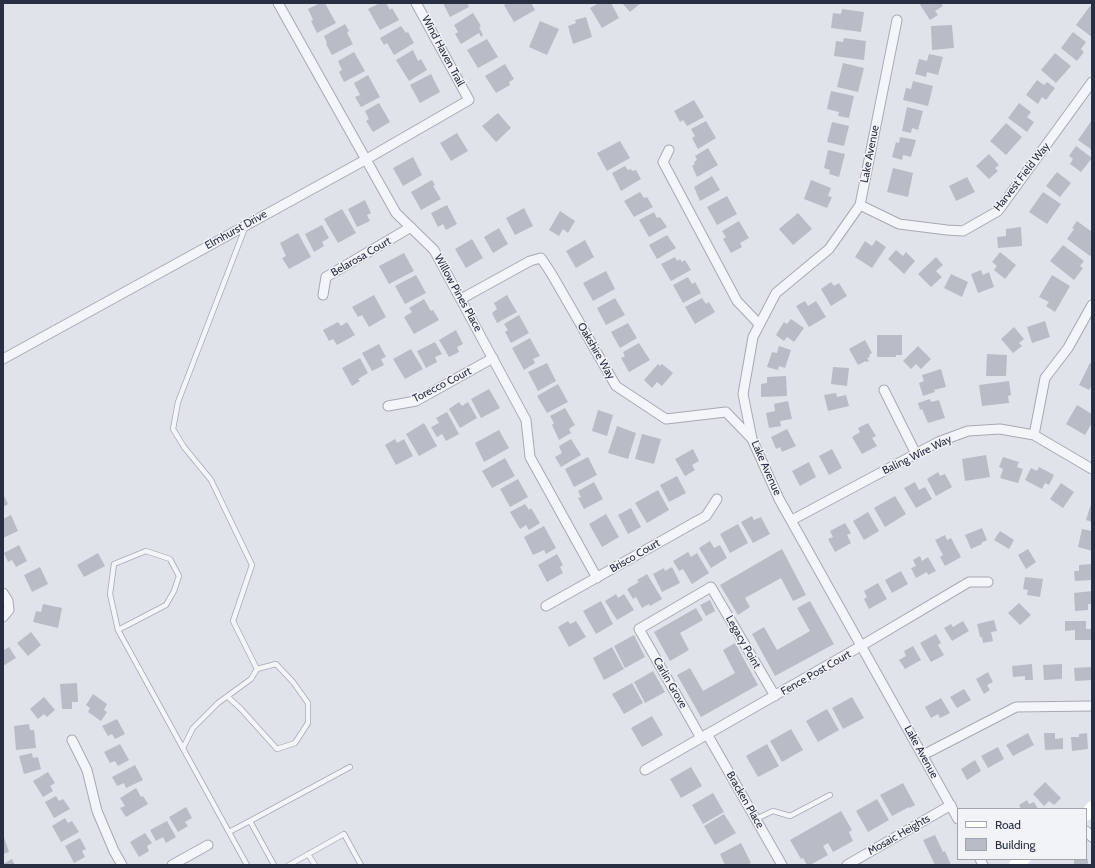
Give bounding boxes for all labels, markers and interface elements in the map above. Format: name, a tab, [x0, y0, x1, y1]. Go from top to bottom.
street label: Wind Haven Trail	[419, 13, 467, 89]
street label: Lake Avenue	[858, 124, 882, 184]
street label: Harvest Field Way	[991, 140, 1053, 214]
street label: Elmhurst Drive	[203, 208, 269, 252]
street label: Belarosa Court	[329, 234, 393, 280]
street label: Willow Pines Place	[431, 252, 485, 334]
street label: Oakshire Way	[574, 320, 618, 382]
street label: Torecco Court	[410, 365, 474, 405]
street label: Baling Wire Way	[880, 433, 954, 477]
street label: Lake Avenue	[748, 439, 784, 497]
street label: Brisco Court	[607, 536, 663, 576]
street label: Legacy Point	[723, 613, 763, 671]
street label: Fence Post Court	[779, 648, 853, 698]
street label: Carlin Grove	[650, 655, 690, 711]
street label: Lake Avenue	[901, 723, 941, 781]
street label: Bracken Place	[723, 769, 767, 831]
legend	[957, 808, 1087, 860]
street label: Mosaic Heights	[866, 812, 932, 858]
text: Road	[995, 817, 1021, 832]
text: Building	[995, 837, 1036, 852]

